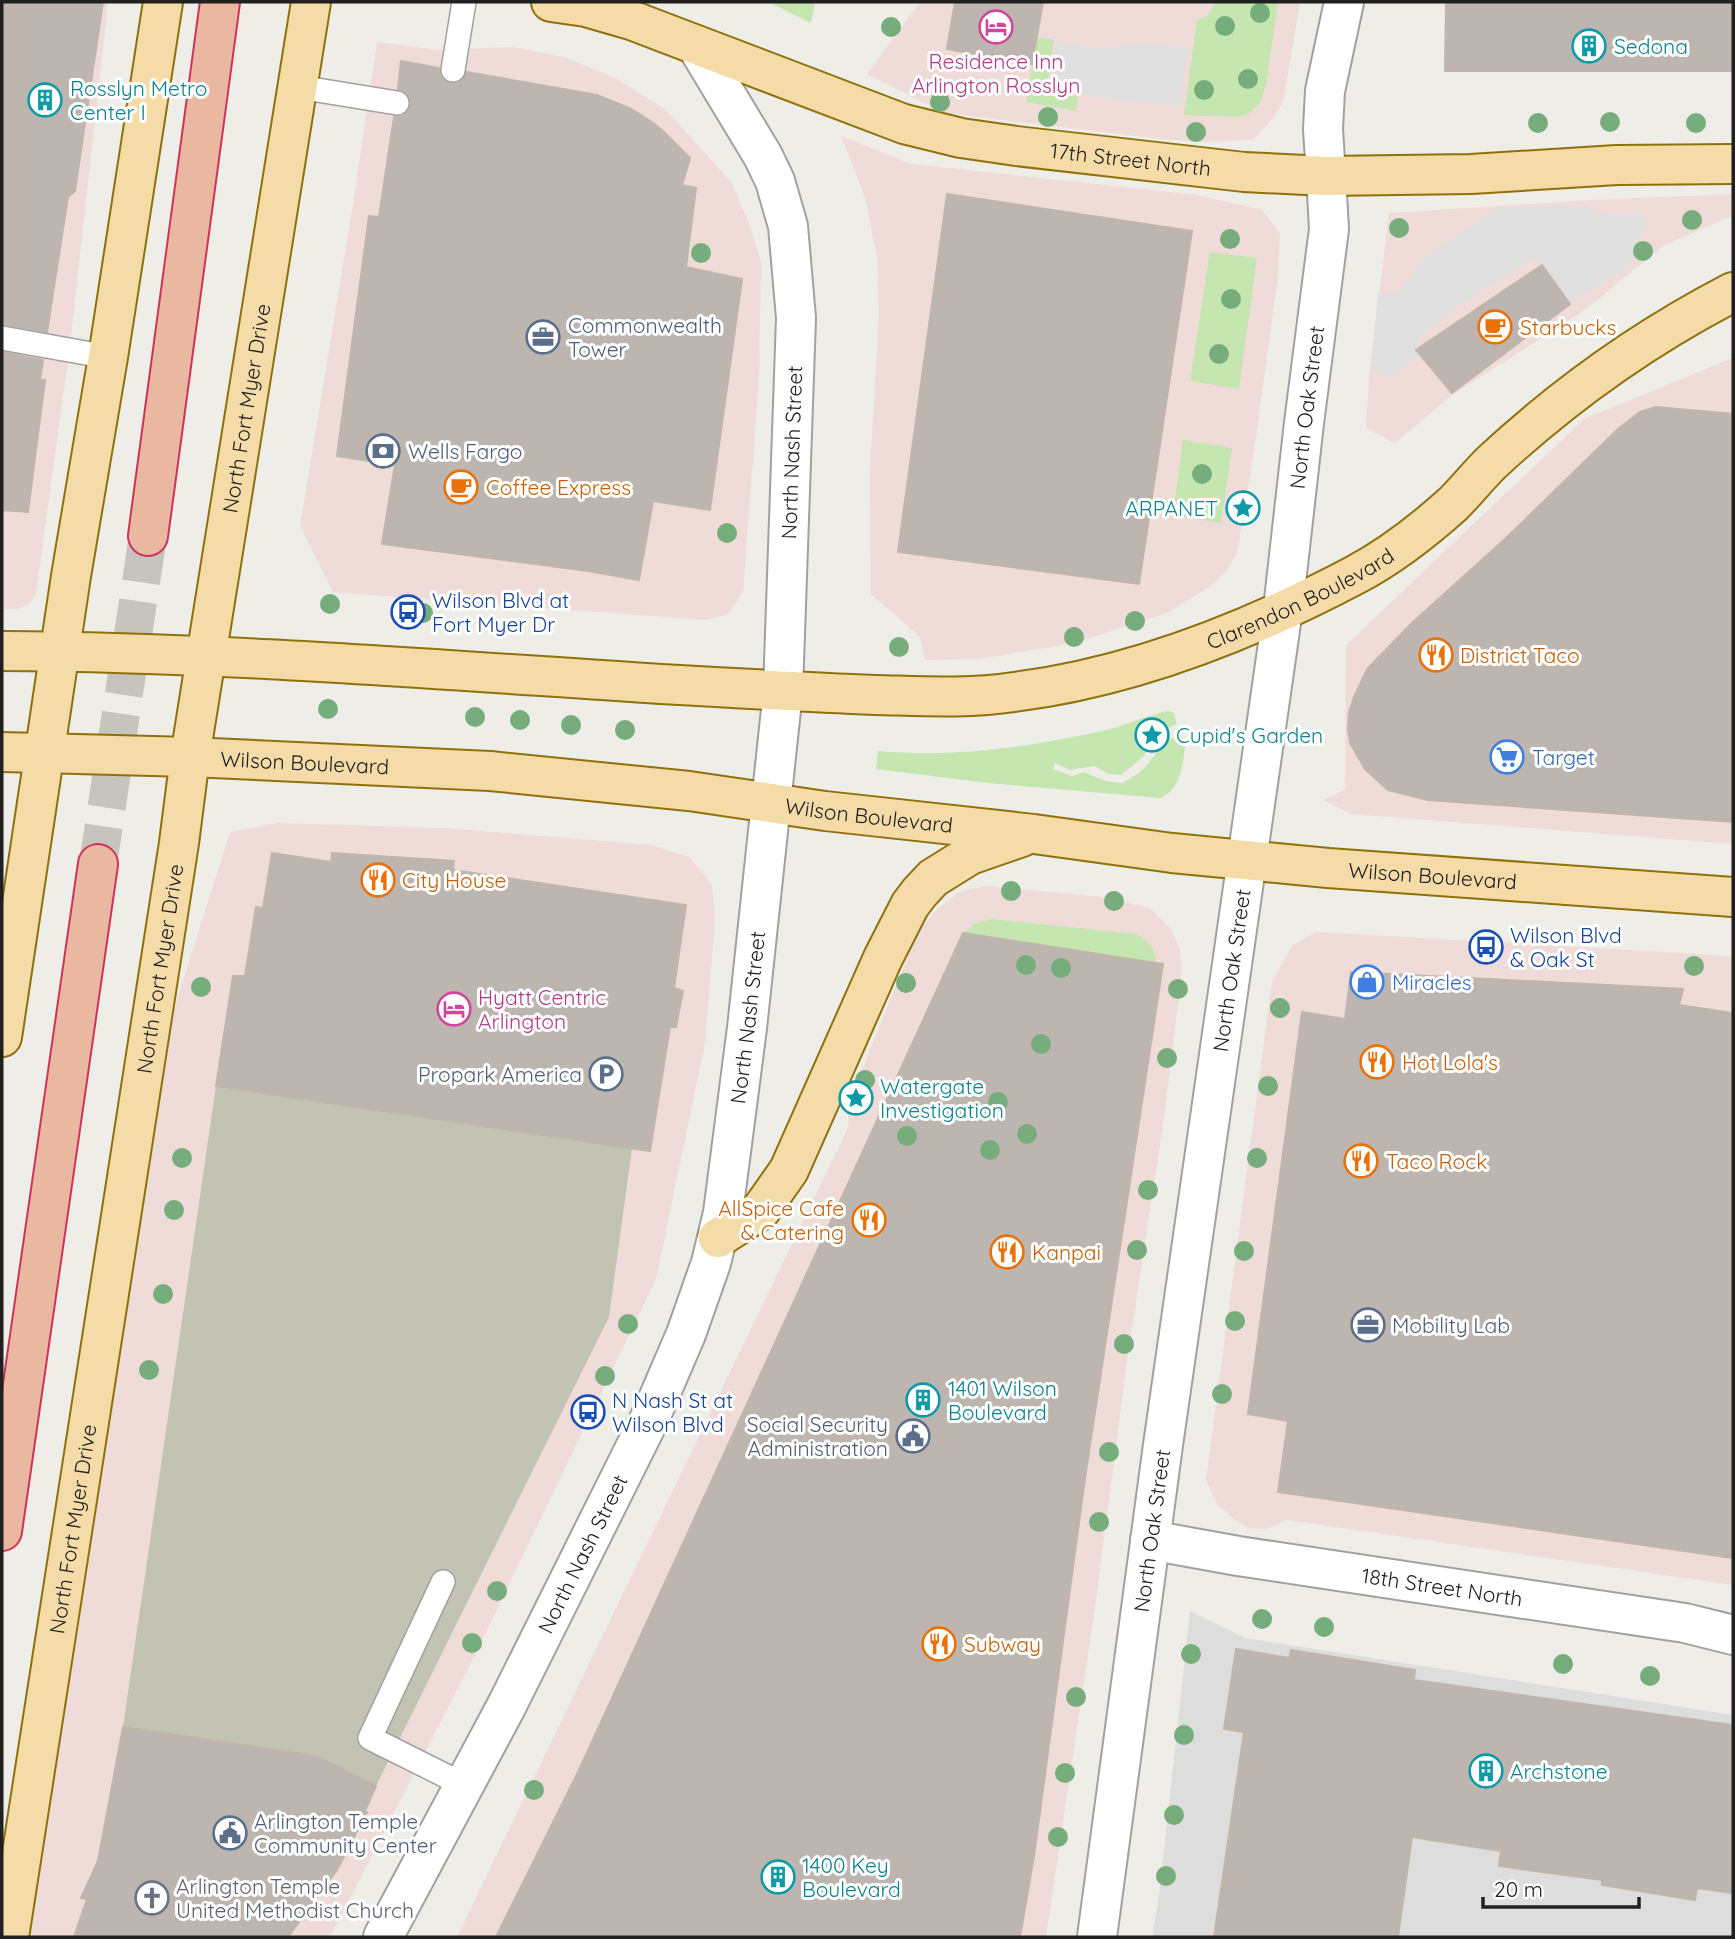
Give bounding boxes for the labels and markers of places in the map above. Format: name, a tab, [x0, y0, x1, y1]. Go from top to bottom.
hotel icon: Residence Inn Arlington Rosslyn	[977, 8, 1015, 46]
building icon: Sedona	[1570, 27, 1608, 65]
place label: Sedona	[1614, 33, 1688, 59]
place label: Residence Inn Arlington Rosslyn	[912, 48, 1080, 98]
place label: Rosslyn Metro Center I	[70, 75, 207, 125]
building icon: Rosslyn Metro Center I	[26, 81, 64, 119]
cafe icon: Starbucks	[1476, 308, 1514, 346]
place label: Commonwealth Tower	[568, 312, 722, 362]
place label: Starbucks	[1520, 314, 1616, 340]
office icon: Commonwealth Tower	[524, 318, 562, 356]
bank icon: Wells Fargo	[364, 432, 402, 470]
place label: Wells Fargo	[408, 438, 522, 464]
cafe icon: Coffee Express	[442, 468, 480, 506]
place label: Coffee Express	[486, 474, 631, 500]
place icon: ARPANET	[1224, 489, 1262, 527]
place label: ARPANET	[1125, 495, 1218, 521]
place label: Wilson Blvd at Fort Myer Dr	[432, 587, 569, 637]
bus stop icon: Wilson Blvd at Fort Myer Dr	[389, 593, 427, 631]
restaurant icon: District Taco	[1417, 636, 1455, 674]
place label: District Taco	[1460, 642, 1580, 668]
place icon: Cupid's Garden	[1133, 716, 1171, 754]
place label: Cupid's Garden	[1176, 722, 1323, 748]
supermarket icon: Target	[1488, 738, 1526, 776]
place label: Target	[1532, 744, 1595, 770]
restaurant icon: City House	[359, 861, 397, 899]
place label: City House	[402, 867, 506, 893]
place label: Wilson Blvd & Oak St	[1510, 922, 1622, 972]
bus stop icon: Wilson Blvd & Oak St	[1467, 928, 1505, 966]
shop icon: Miracles	[1348, 963, 1386, 1001]
place label: Miracles	[1392, 969, 1472, 995]
place label: Hyatt Centric Arlington	[478, 984, 606, 1034]
hotel icon: Hyatt Centric Arlington	[435, 990, 473, 1028]
restaurant icon: Hot Lola's	[1358, 1043, 1396, 1081]
place label: Hot Lola's	[1402, 1049, 1498, 1075]
parking icon: Propark America	[587, 1055, 625, 1093]
place label: Propark America	[418, 1061, 582, 1087]
place label: Watergate Investigation	[880, 1073, 1004, 1123]
place icon: Watergate Investigation	[837, 1079, 875, 1117]
restaurant icon: Taco Rock	[1342, 1142, 1380, 1180]
place label: Taco Rock	[1386, 1148, 1487, 1174]
place label: AllSpice Cafe & Catering	[718, 1195, 844, 1245]
restaurant icon: AllSpice Cafe & Catering	[850, 1201, 888, 1239]
restaurant icon: Kanpai	[988, 1233, 1026, 1271]
place label: Kanpai	[1032, 1239, 1101, 1265]
office icon: Mobility Lab	[1349, 1306, 1387, 1344]
place label: Mobility Lab	[1392, 1312, 1510, 1338]
place label: 1401 Wilson Boulevard	[948, 1375, 1057, 1425]
building icon: 1401 Wilson Boulevard	[904, 1381, 942, 1419]
place label: N Nash St at Wilson Blvd	[612, 1387, 733, 1437]
bus stop icon: N Nash St at Wilson Blvd	[569, 1393, 607, 1431]
place label: Social Security Administration	[747, 1411, 888, 1461]
public building icon: Social Security Administration	[894, 1417, 932, 1455]
restaurant icon: Subway	[920, 1625, 958, 1663]
place label: Subway	[964, 1631, 1041, 1657]
building icon: Archstone	[1467, 1752, 1505, 1790]
place label: Archstone	[1510, 1758, 1608, 1784]
place label: Arlington Temple Community Center	[254, 1808, 437, 1858]
public building icon: Arlington Temple Community Center	[211, 1814, 249, 1852]
place label: 1400 Key Boulevard	[802, 1852, 901, 1902]
building icon: 1400 Key Boulevard	[759, 1858, 797, 1896]
place label: Arlington Temple United Methodist Church	[176, 1873, 414, 1923]
church icon: Arlington Temple United Methodist Church	[133, 1879, 171, 1917]

